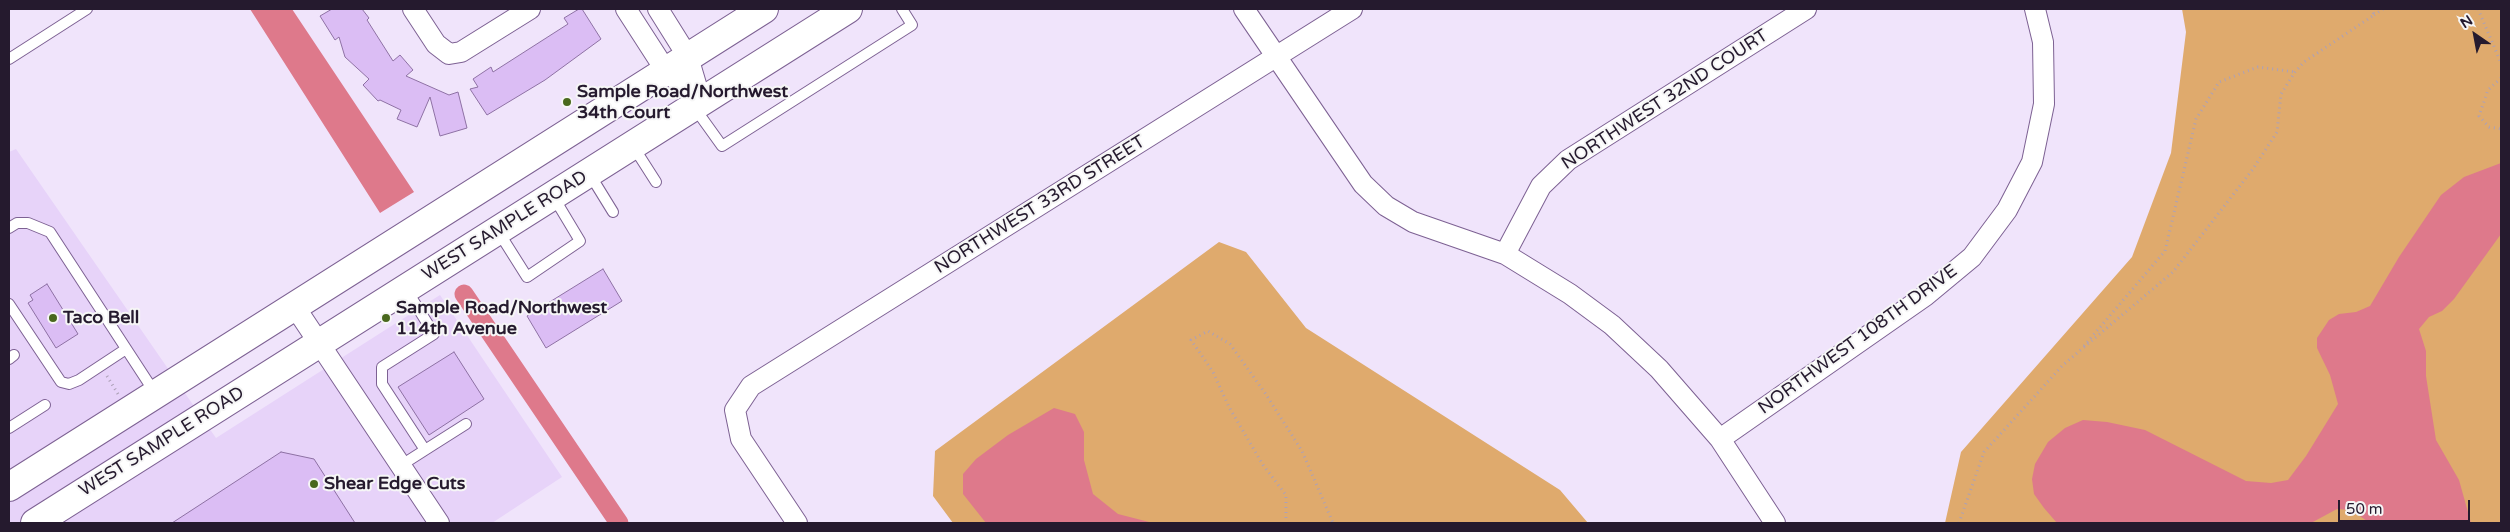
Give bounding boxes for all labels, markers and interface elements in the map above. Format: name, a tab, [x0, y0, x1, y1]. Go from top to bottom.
north arrow	[2450, 10, 2500, 60]
text: N	[2457, 12, 2476, 32]
street label: NORTHWEST 32ND COURT	[1558, 25, 1772, 175]
place label: Sample Road/Northwest 34th Court	[577, 81, 788, 124]
marker: Sample Road/Northwest 34th Court	[561, 96, 573, 108]
street label: NORTHWEST 33RD STREET	[931, 131, 1149, 279]
street label: WEST SAMPLE ROAD	[419, 166, 591, 286]
street label: NORTHWEST 108TH DRIVE	[1754, 261, 1962, 419]
place label: Sample Road/Northwest 114th Avenue	[396, 297, 607, 340]
place label: Taco Bell	[63, 307, 139, 329]
marker: Taco Bell	[47, 312, 59, 324]
marker: Sample Road/Northwest 114th Avenue	[380, 312, 392, 324]
street label: WEST SAMPLE ROAD	[76, 382, 248, 502]
place label: Shear Edge Cuts	[324, 473, 465, 495]
marker: Shear Edge Cuts	[308, 478, 320, 490]
scale bar	[2340, 490, 2472, 522]
text: 50 m	[2346, 500, 2383, 518]

